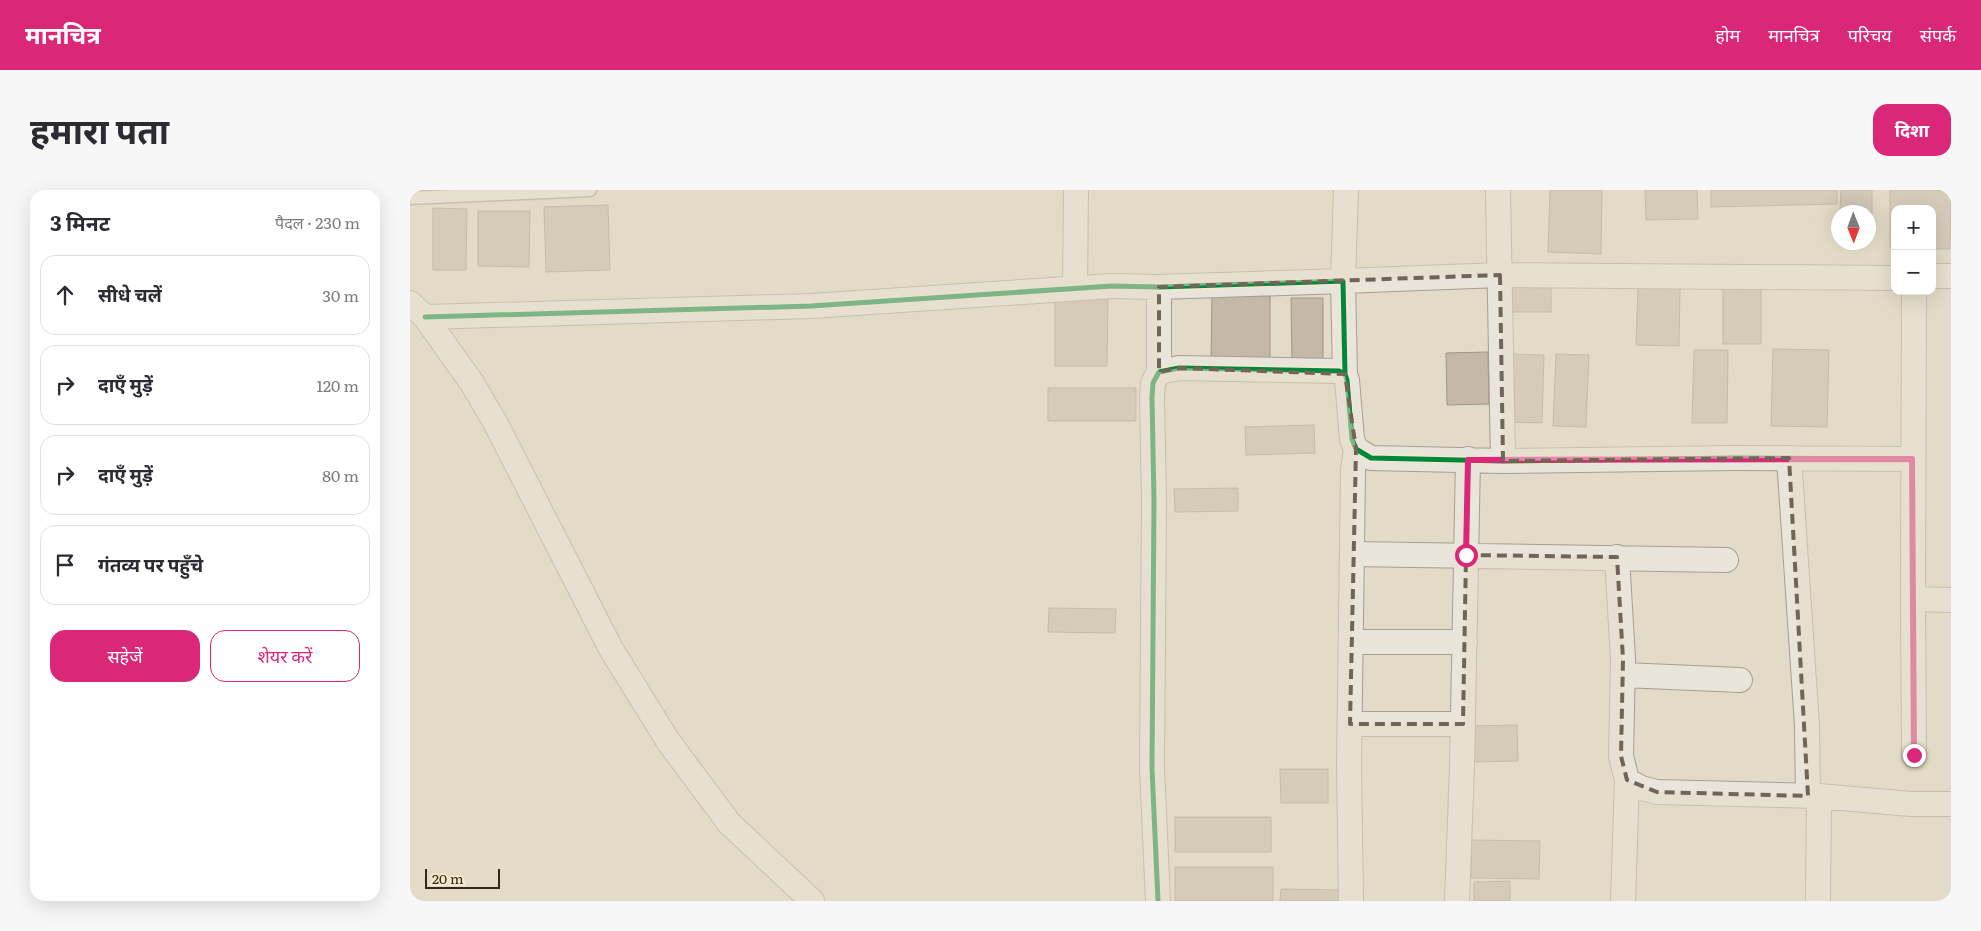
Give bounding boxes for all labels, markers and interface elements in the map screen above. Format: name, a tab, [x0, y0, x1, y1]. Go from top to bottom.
text: मानचित्र	[25, 16, 101, 51]
text: होम	[1715, 21, 1740, 48]
text: मानचित्र	[1768, 21, 1820, 48]
text: परिचय	[1848, 21, 1892, 48]
text: संपर्क	[1920, 21, 1956, 48]
text: हमारा पता	[30, 103, 169, 155]
button: दिशा	[1873, 104, 1951, 156]
north arrow	[1831, 205, 1876, 250]
map controls	[1891, 205, 1936, 295]
button: +	[1891, 205, 1936, 250]
text: 3 मिनट	[50, 206, 110, 237]
text: पैदल · 230 m	[275, 210, 360, 234]
button: −	[1891, 250, 1936, 295]
text: सीधे चलें	[98, 280, 162, 308]
icon: ahead	[51, 281, 79, 309]
text: 30 m	[322, 283, 359, 307]
text: दाएँ मुड़ें	[98, 370, 153, 398]
icon: right	[51, 371, 79, 399]
text: 120 m	[316, 373, 359, 397]
text: दाएँ मुड़ें	[98, 460, 153, 488]
icon: right	[51, 461, 79, 489]
text: 80 m	[322, 463, 359, 487]
route start	[1455, 544, 1478, 567]
text: गंतव्य पर पहुँचे	[98, 550, 203, 578]
icon: arrive	[51, 551, 79, 579]
button: सहेजें	[50, 630, 200, 682]
button: शेयर करें	[210, 630, 360, 682]
route end	[1903, 744, 1926, 767]
scale bar	[425, 866, 500, 889]
text: 20 m	[432, 868, 464, 888]

